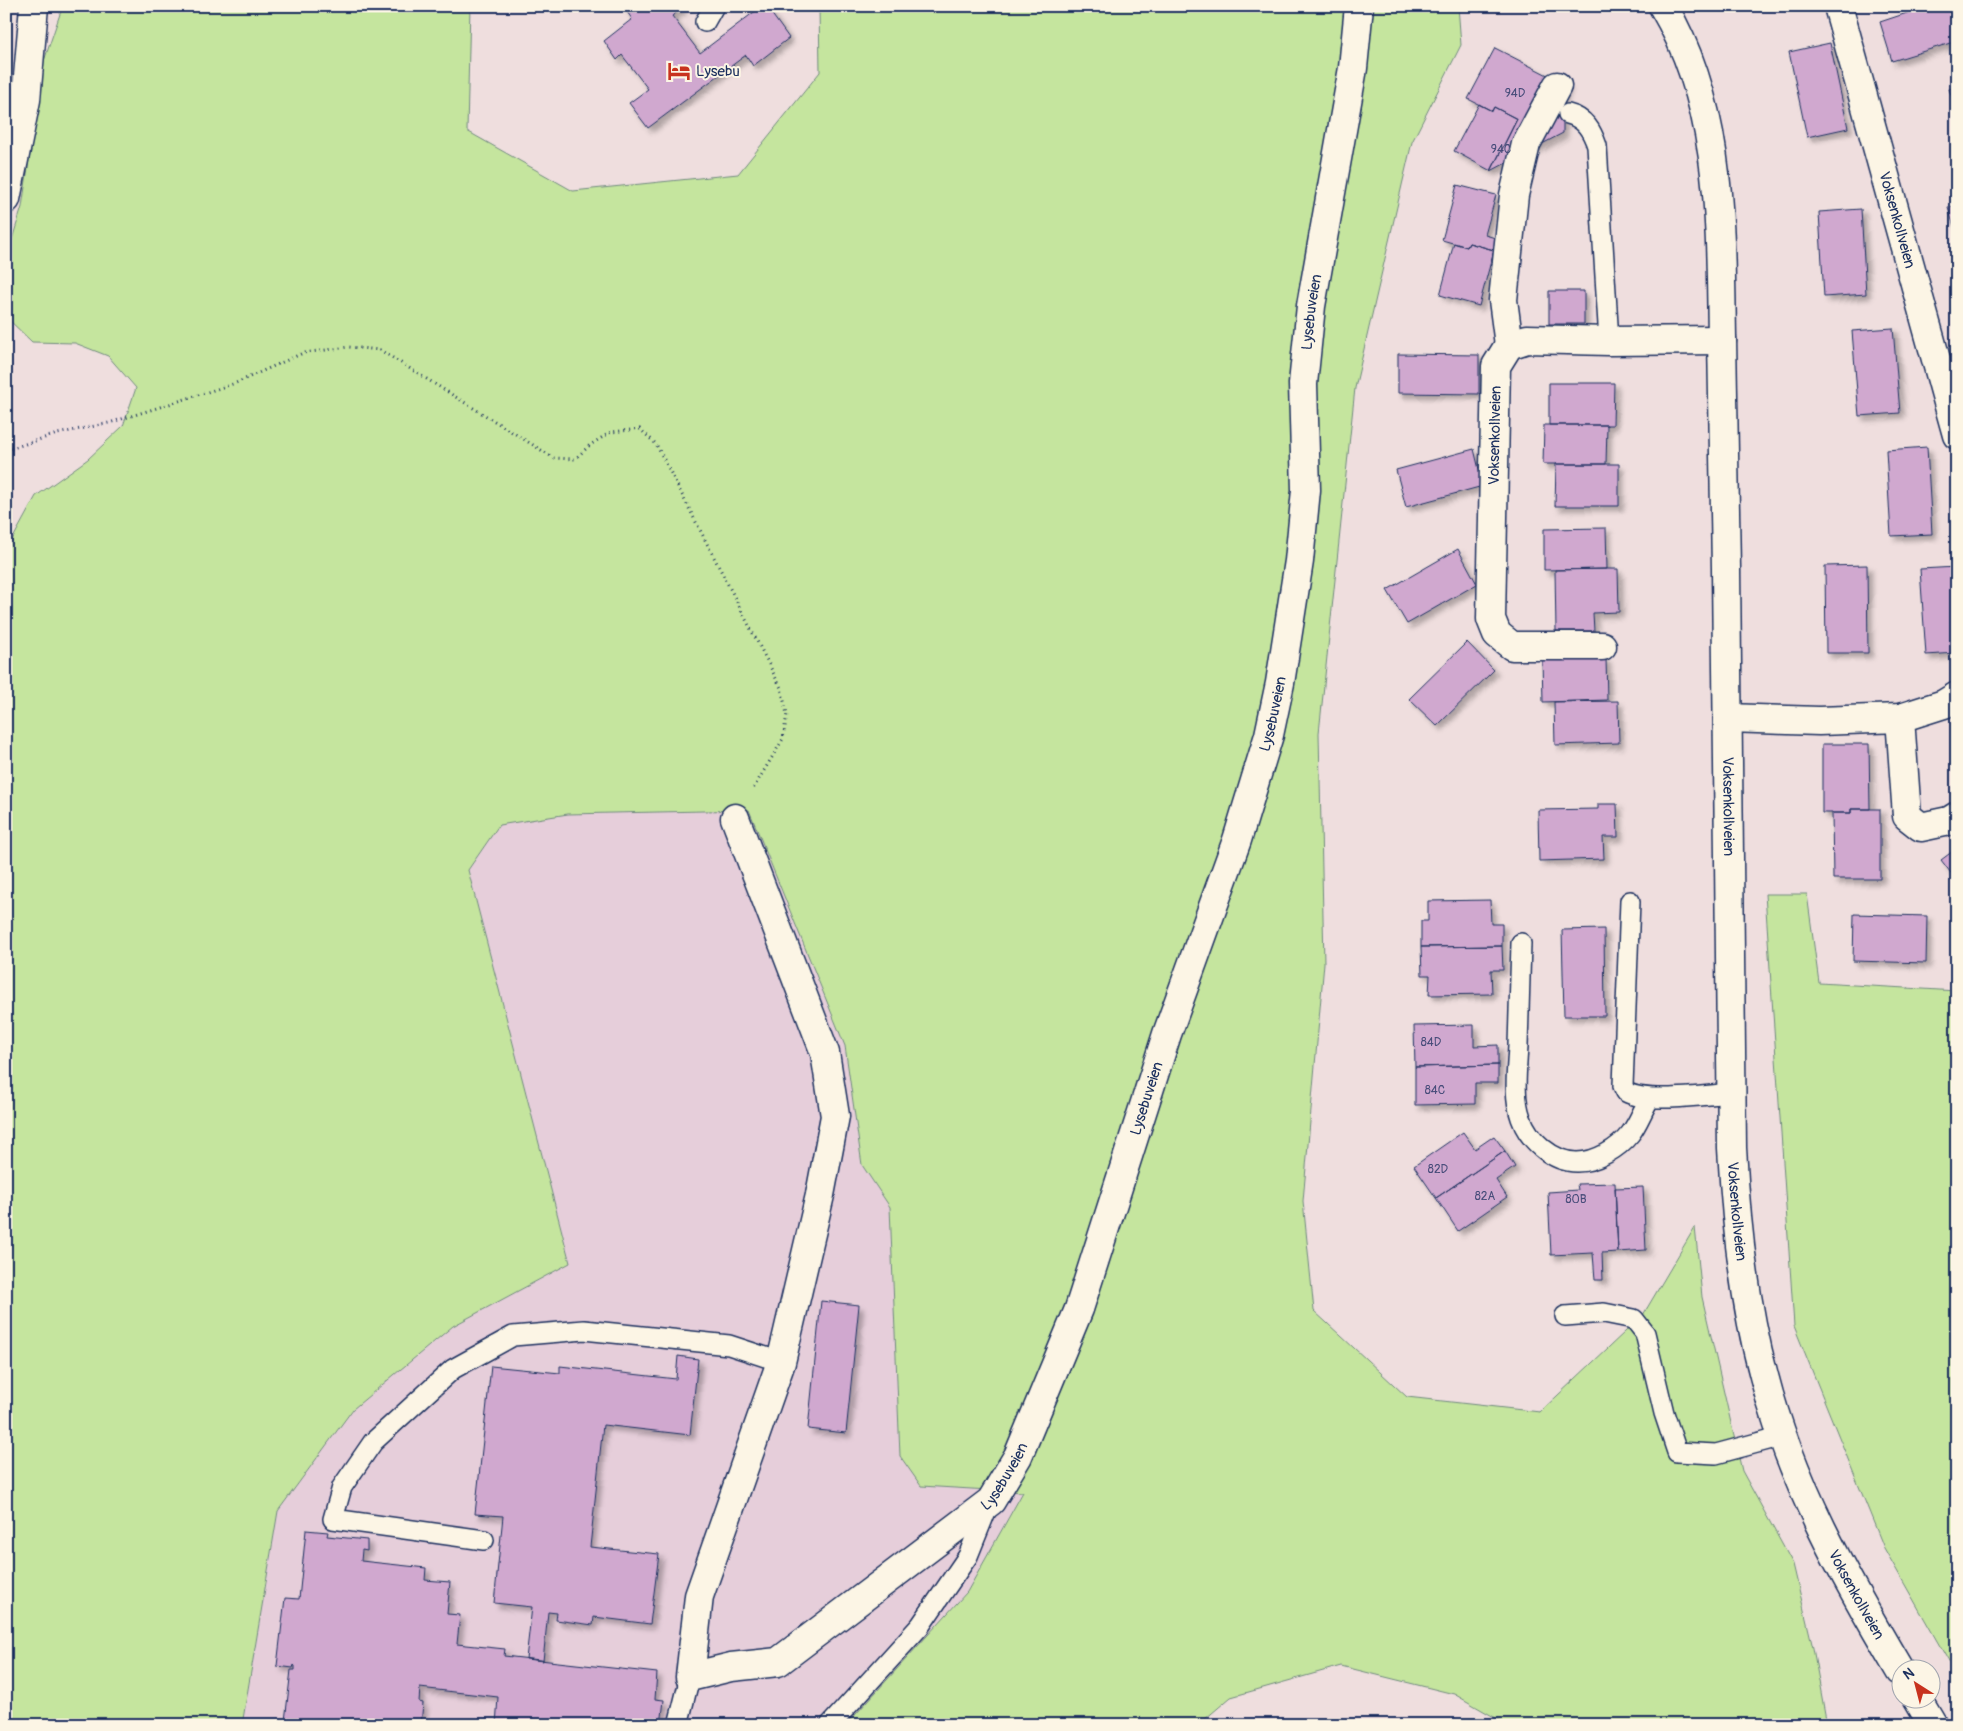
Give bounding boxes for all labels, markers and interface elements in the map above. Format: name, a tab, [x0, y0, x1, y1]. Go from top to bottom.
hotel icon: Lysebu	[666, 58, 692, 84]
place label: Lysebu	[696, 62, 740, 81]
house number: 94D	[1505, 86, 1526, 101]
house number: 94C	[1491, 142, 1511, 157]
street label: Voksenkollveien	[1874, 170, 1919, 271]
street label: Lysebuveien	[1298, 273, 1326, 351]
street label: Voksenkollveien	[1485, 385, 1506, 485]
street label: Lysebuveien	[1255, 675, 1291, 754]
street label: Voksenkollveien	[1718, 757, 1738, 856]
house number: 84D	[1421, 1035, 1442, 1050]
street label: Lysebuveien	[1126, 1059, 1168, 1138]
house number: 84C	[1425, 1083, 1445, 1098]
street label: Voksenkollveien	[1723, 1161, 1751, 1262]
house number: 82D	[1428, 1162, 1449, 1177]
house number: 82A	[1475, 1189, 1495, 1204]
house number: 80B	[1565, 1192, 1587, 1207]
street label: Lysebuveien	[977, 1440, 1032, 1515]
street label: Voksenkollveien	[1824, 1547, 1888, 1643]
north arrow	[1890, 1658, 1940, 1708]
text: N	[1900, 1664, 1917, 1684]

